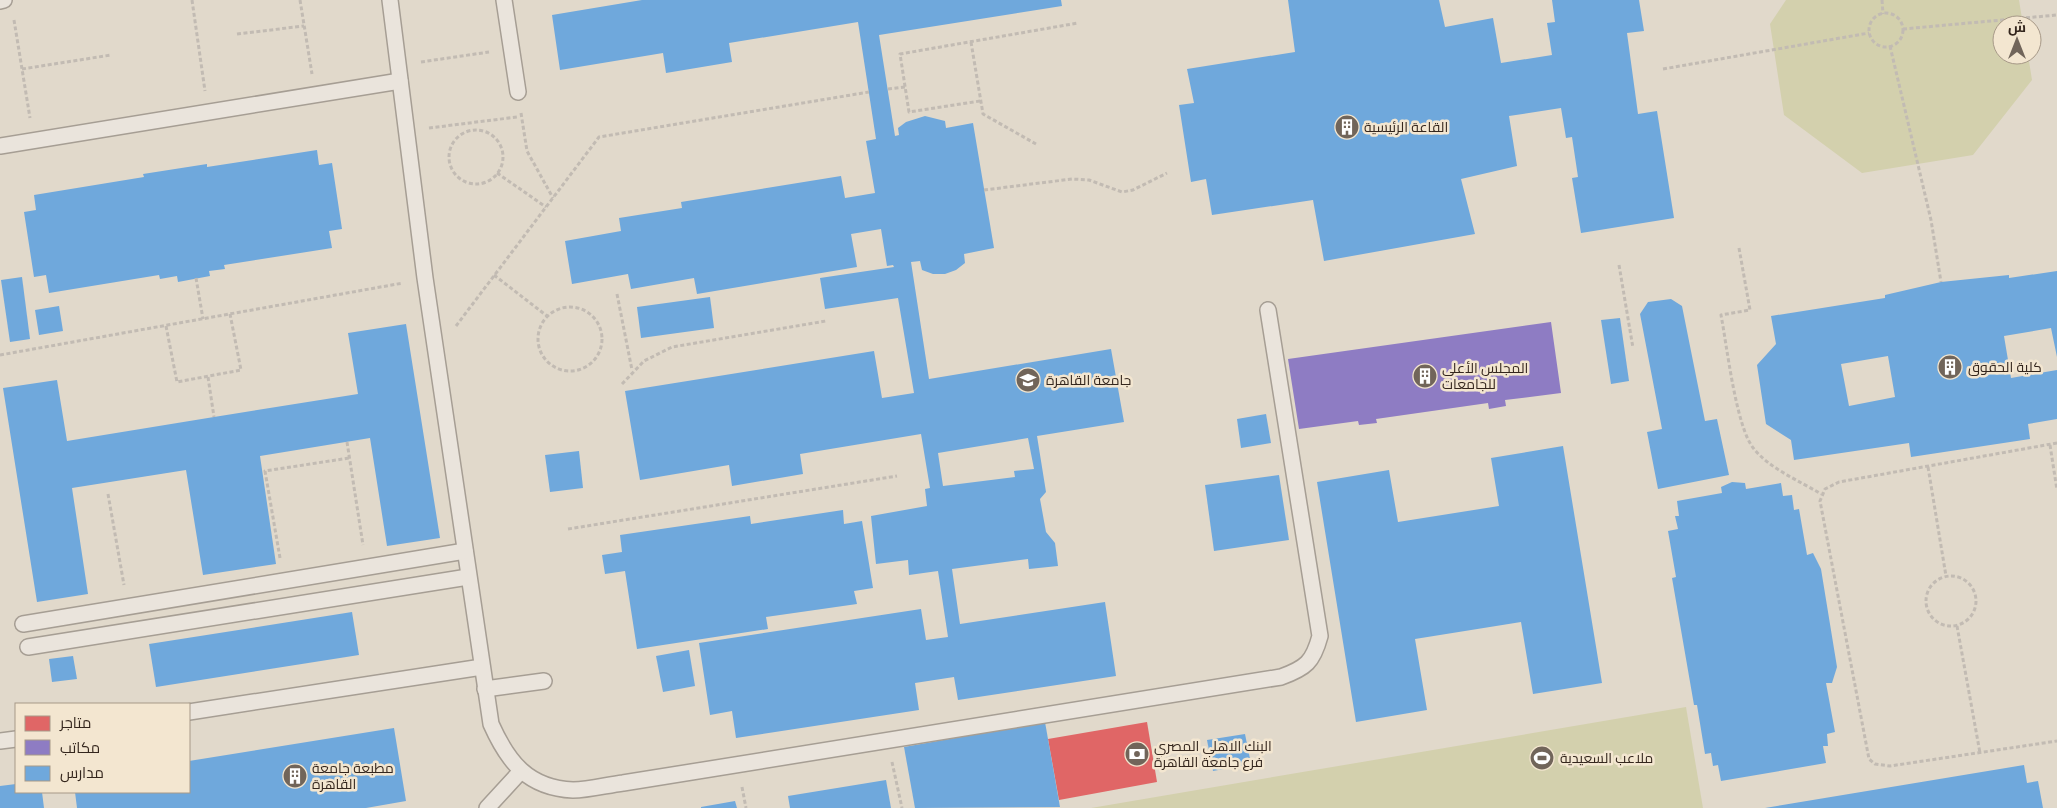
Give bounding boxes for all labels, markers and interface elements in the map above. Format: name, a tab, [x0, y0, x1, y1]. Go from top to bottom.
north arrow	[1992, 15, 2042, 65]
text: ش	[2008, 18, 2026, 36]
building icon: القاعة الرئيسية	[1334, 114, 1360, 140]
place label: القاعة الرئيسية	[1364, 118, 1448, 136]
building icon: كلية الحقوق	[1937, 354, 1963, 380]
place label: كلية الحقوق	[1968, 358, 2042, 376]
place label: المجلس الأعلى للجامعات	[1442, 359, 1528, 393]
building icon: المجلس الأعلى للجامعات	[1412, 363, 1438, 389]
school or university icon: جامعة القاهرة	[1015, 367, 1041, 393]
place label: جامعة القاهرة	[1046, 371, 1131, 389]
legend	[15, 703, 190, 793]
text: متاجر	[59, 713, 91, 732]
place label: البنك الاهلي المصري فرع جامعة القاهرة	[1154, 737, 1272, 771]
text: مكاتب	[60, 738, 100, 757]
bank icon: البنك الاهلي المصري فرع جامعة القاهرة	[1124, 741, 1150, 767]
sports icon: ملاعب السعيدية	[1529, 745, 1555, 771]
place label: ملاعب السعيدية	[1560, 749, 1653, 767]
place label: مطبعة جامعة القاهرة	[312, 759, 394, 793]
text: مدارس	[60, 763, 104, 783]
building icon: مطبعة جامعة القاهرة	[282, 763, 308, 789]

